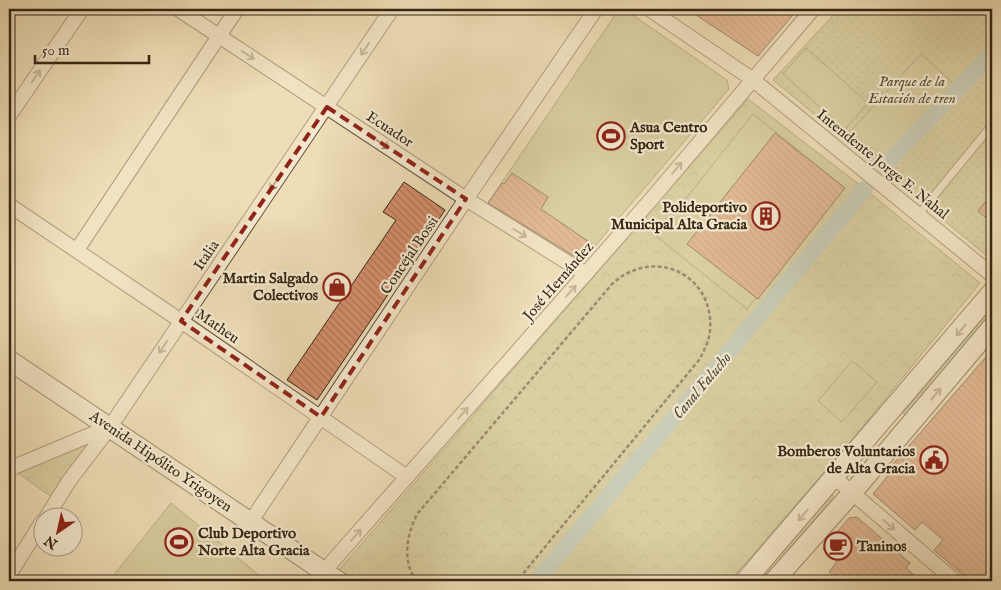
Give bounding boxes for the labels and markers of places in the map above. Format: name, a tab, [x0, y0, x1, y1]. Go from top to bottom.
place label: Asua Centro Sport	[629, 118, 707, 154]
sports icon: Asua Centro Sport	[596, 121, 626, 151]
place label: Polideportivo Municipal Alta Gracia	[611, 198, 748, 234]
building icon: Polideportivo Municipal Alta Gracia	[751, 201, 781, 231]
place label: Martin Salgado Colectivos	[222, 269, 319, 305]
shop icon: Martin Salgado Colectivos	[322, 272, 352, 302]
place label: Bomberos Voluntarios de Alta Gracia	[777, 442, 916, 478]
public building icon: Bomberos Voluntarios de Alta Gracia	[919, 445, 949, 475]
place label: Club Deportivo Norte Alta Gracia	[197, 524, 310, 560]
sports icon: Club Deportivo Norte Alta Gracia	[164, 527, 194, 557]
cafe icon: Taninos	[823, 531, 853, 561]
place label: Taninos	[856, 537, 907, 556]

